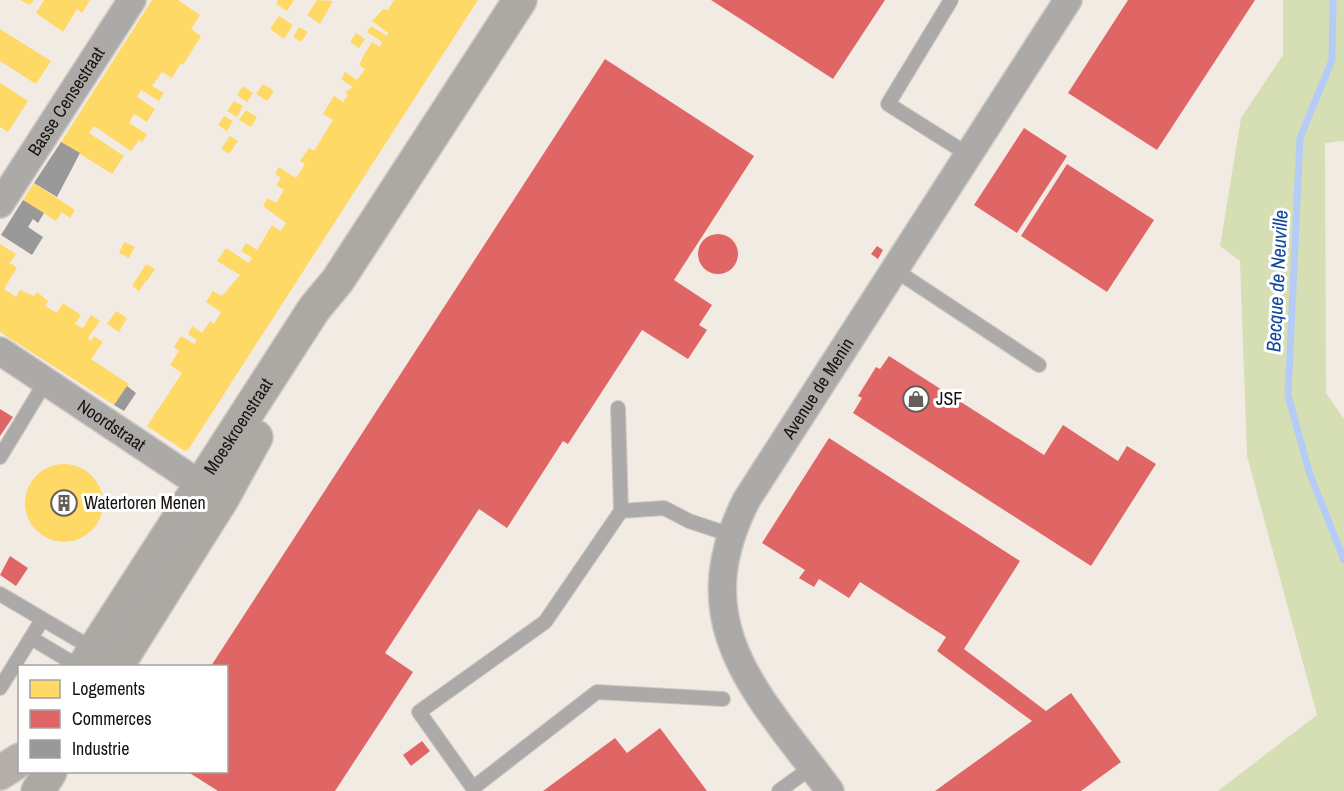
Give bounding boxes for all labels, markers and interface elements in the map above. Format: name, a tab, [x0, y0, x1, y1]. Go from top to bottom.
street label: Basse Censestraat	[21, 42, 110, 161]
water label: Becque de Neuville	[1259, 209, 1294, 353]
street label: Avenue de Menin	[775, 333, 860, 444]
street label: Moeskroenstraat	[198, 373, 278, 479]
shop icon: JSF	[901, 384, 931, 414]
place label: JSF	[936, 386, 962, 411]
street label: Noordstraat	[73, 393, 151, 457]
building icon: Watertoren Menen	[49, 488, 79, 518]
place label: Watertoren Menen	[84, 490, 206, 515]
legend	[18, 665, 228, 773]
text: Logements	[72, 676, 145, 701]
text: Commerces	[72, 706, 152, 731]
text: Industrie	[72, 736, 129, 761]

